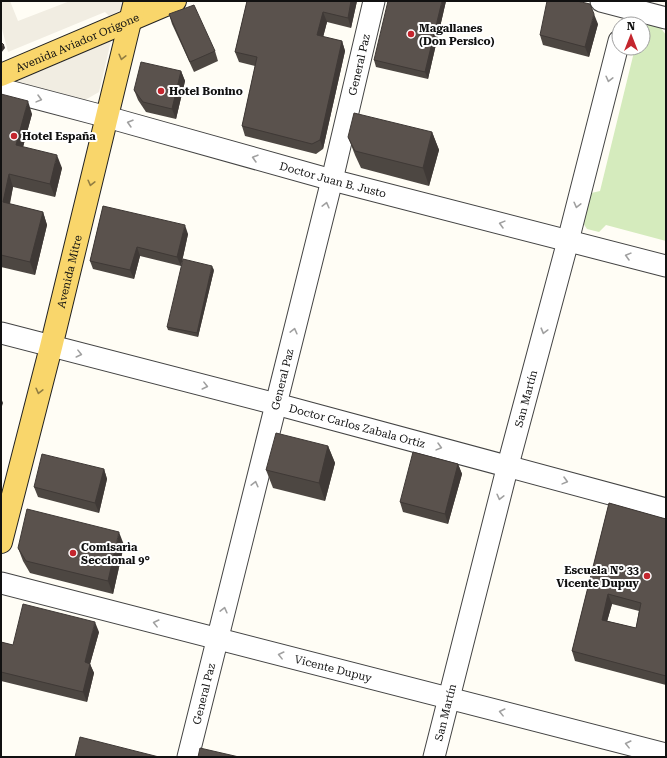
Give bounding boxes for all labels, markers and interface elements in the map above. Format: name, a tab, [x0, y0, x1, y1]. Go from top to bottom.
street label: Avenida Aviador Origone	[14, 11, 141, 75]
north arrow	[611, 16, 651, 56]
text: N	[627, 20, 636, 33]
place label: Magallanes (Don Persico)	[419, 22, 495, 48]
marker: Magallanes (Don Persico)	[406, 29, 416, 39]
street label: General Paz	[346, 33, 372, 97]
one-way arrow	[118, 54, 126, 60]
one-way arrow	[606, 76, 614, 82]
place label: Hotel Bonino	[169, 85, 243, 98]
marker: Hotel Bonino	[156, 86, 166, 96]
one-way arrow	[35, 95, 42, 103]
one-way arrow	[127, 119, 134, 128]
place label: Hotel España	[22, 130, 96, 143]
marker: Hotel España	[9, 131, 19, 141]
one-way arrow	[252, 154, 259, 163]
street label: Doctor Juan B. Justo	[278, 159, 388, 200]
one-way arrow	[87, 180, 96, 187]
one-way arrow	[321, 202, 330, 209]
one-way arrow	[574, 202, 582, 208]
one-way arrow	[499, 220, 506, 228]
street label: Avenida Mitre	[54, 234, 84, 309]
one-way arrow	[625, 253, 631, 261]
one-way arrow	[540, 327, 549, 334]
one-way arrow	[289, 328, 298, 335]
street label: General Paz	[268, 348, 296, 411]
one-way arrow	[76, 350, 82, 358]
street label: San Martín	[512, 369, 540, 429]
one-way arrow	[202, 381, 209, 390]
one-way arrow	[36, 388, 44, 394]
street label: Doctor Carlos Zabala Ortiz	[288, 401, 427, 450]
one-way arrow	[436, 442, 443, 451]
one-way arrow	[561, 476, 568, 485]
one-way arrow	[251, 481, 259, 488]
one-way arrow	[496, 494, 504, 500]
place label: Comisarìa Seccional 9°	[81, 541, 150, 567]
marker: Comisarìa Seccional 9°	[68, 548, 78, 558]
place label: Escuela N° 33 Vicente Dupuy	[556, 564, 639, 590]
marker: Escuela N° 33 Vicente Dupuy	[642, 571, 652, 581]
one-way arrow	[219, 607, 227, 614]
one-way arrow	[152, 619, 159, 628]
one-way arrow	[278, 652, 285, 660]
street label: Vicente Dupuy	[293, 652, 374, 685]
street label: General Paz	[190, 662, 218, 726]
street label: San Martín	[432, 682, 459, 742]
one-way arrow	[499, 708, 506, 717]
one-way arrow	[625, 741, 631, 749]

